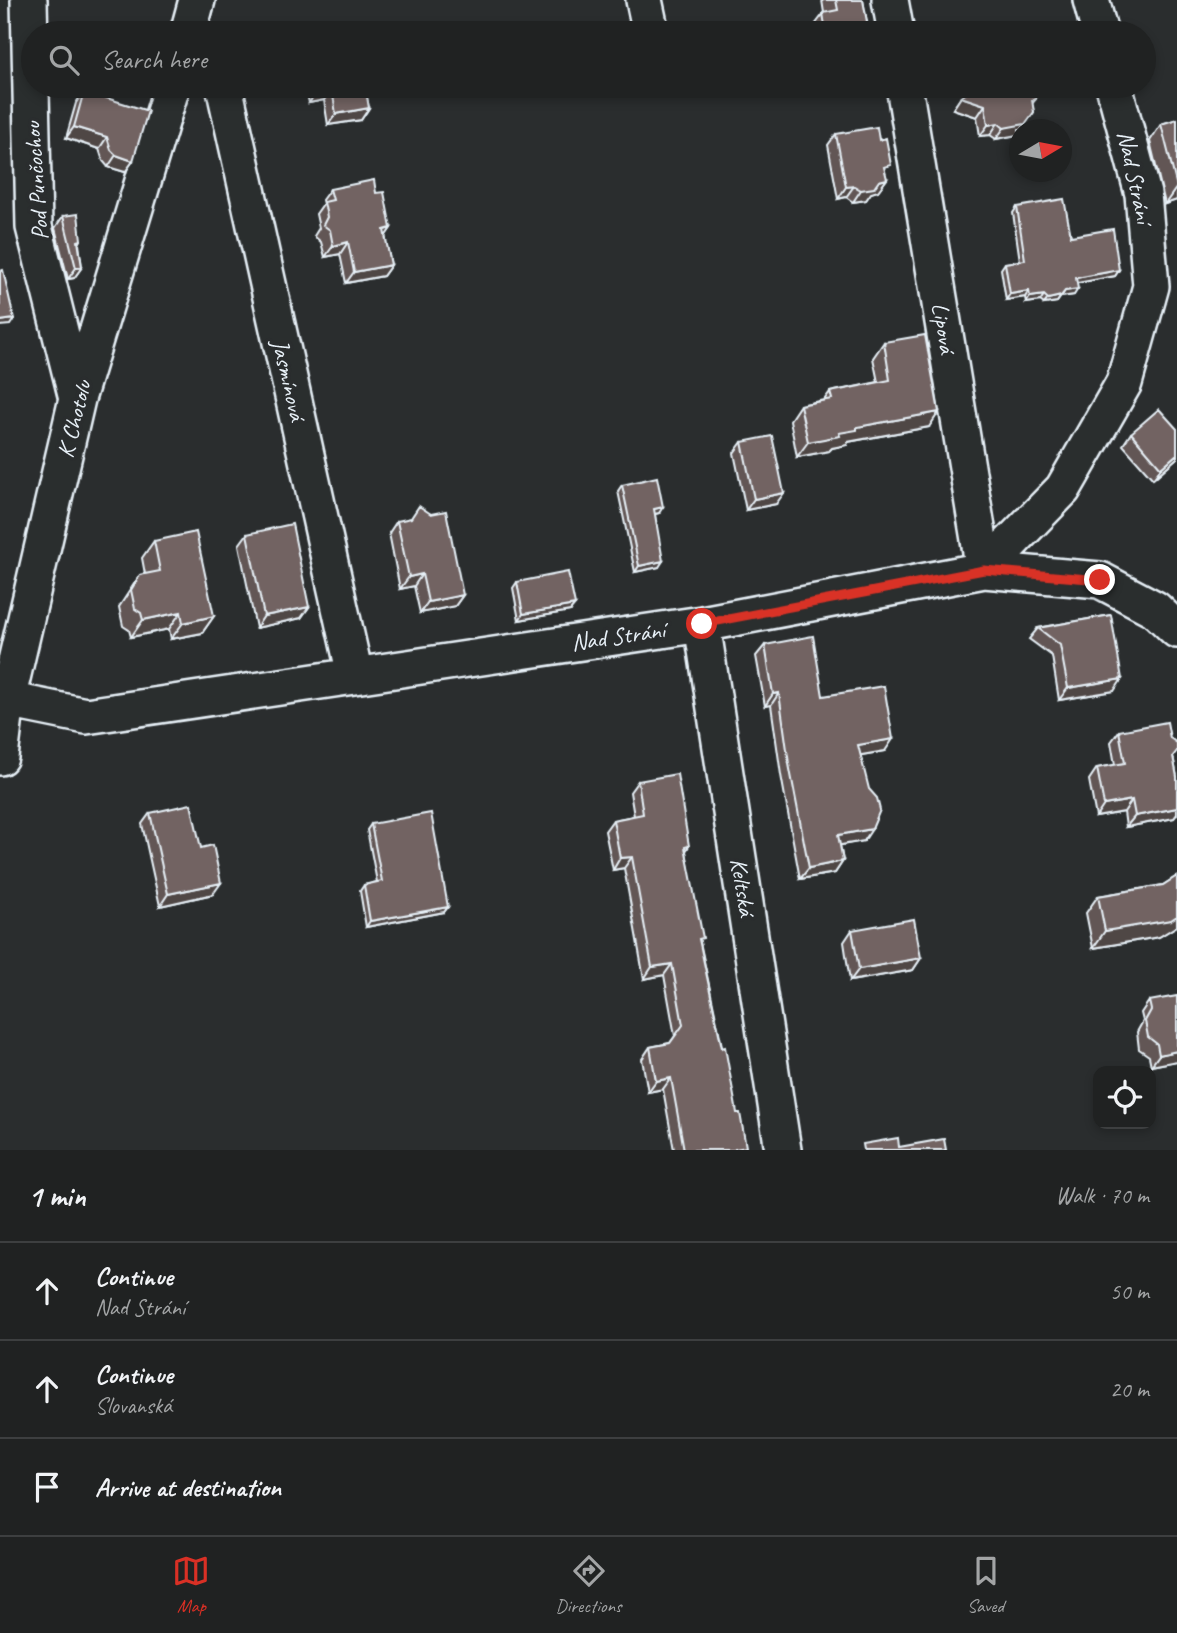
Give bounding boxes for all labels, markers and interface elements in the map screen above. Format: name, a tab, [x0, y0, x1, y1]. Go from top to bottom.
search box	[21, 21, 1156, 98]
icon: search	[45, 41, 83, 79]
text: Search here	[101, 43, 207, 76]
street label: Pod Punčochou	[17, 119, 55, 241]
north arrow	[1009, 119, 1072, 182]
street label: Nad Strání	[1111, 128, 1160, 231]
street label: Lipová	[925, 300, 963, 358]
street label: Jasmínová	[265, 335, 313, 426]
street label: K Chotolu	[50, 375, 99, 461]
route end	[1084, 564, 1115, 595]
route start	[686, 608, 717, 639]
street label: Nad Strání	[569, 614, 671, 657]
street label: Keltská	[724, 856, 763, 921]
map controls	[1093, 1066, 1156, 1129]
button: locate	[1093, 1066, 1156, 1129]
text: 1 min	[28, 1177, 85, 1215]
text: Walk · 70 m	[1056, 1181, 1149, 1210]
text: Continue	[95, 1260, 173, 1293]
icon: ahead	[28, 1272, 66, 1310]
text: 50 m	[1110, 1277, 1149, 1306]
text: Nad Strání	[95, 1293, 185, 1322]
text: Continue	[95, 1358, 173, 1391]
icon: ahead	[28, 1370, 66, 1408]
text: 20 m	[1110, 1375, 1149, 1404]
text: Slovanská	[95, 1391, 172, 1420]
icon: arrive	[28, 1468, 66, 1506]
text: Arrive at destination	[95, 1471, 281, 1504]
tab: Map	[172, 1552, 210, 1618]
tab: Directions	[555, 1552, 622, 1618]
tab: Saved	[967, 1552, 1005, 1618]

